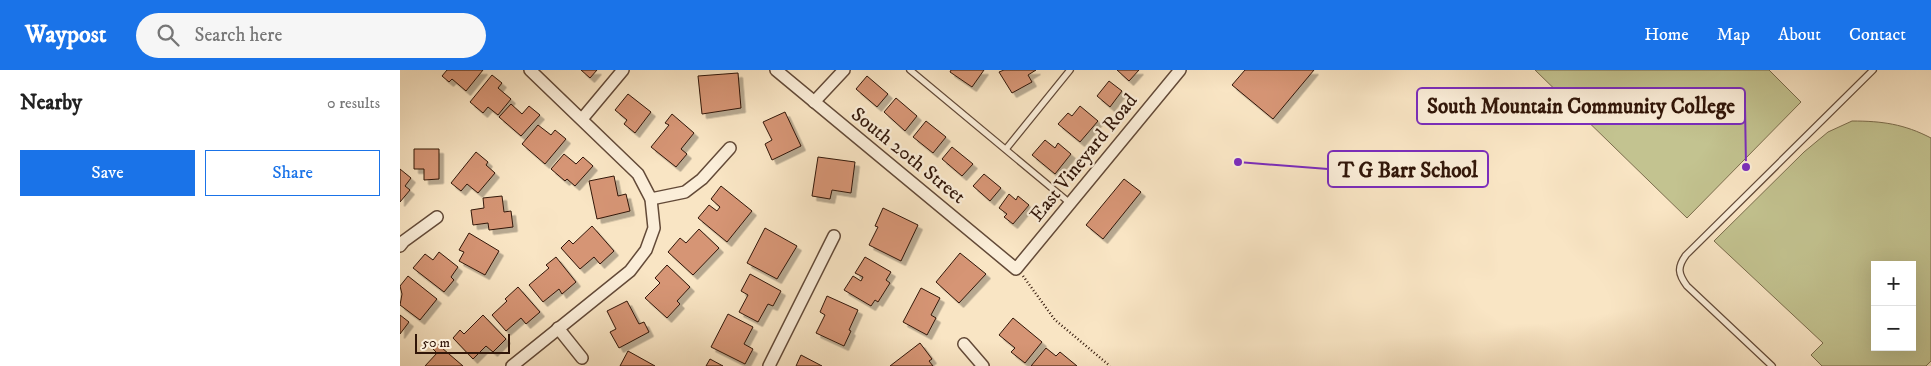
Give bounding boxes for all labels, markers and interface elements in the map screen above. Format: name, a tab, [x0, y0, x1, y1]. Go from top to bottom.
search box	[136, 13, 486, 58]
text: Waypost	[25, 20, 106, 50]
icon: search	[154, 21, 182, 49]
text: Search here	[194, 24, 282, 47]
text: Home	[1644, 24, 1689, 46]
text: Map	[1717, 24, 1750, 46]
text: About	[1778, 24, 1821, 46]
text: Contact	[1849, 24, 1906, 46]
callout: South Mountain Community College	[1417, 88, 1745, 124]
street label: East Vineyard Road	[1025, 89, 1143, 227]
text: Nearby	[20, 90, 82, 116]
text: 0 results	[327, 93, 380, 113]
text: South Mountain Community College	[1427, 94, 1735, 120]
street label: South 20th Street	[846, 102, 970, 210]
button: Save	[20, 150, 195, 196]
button: Share	[205, 150, 380, 196]
callout: T G Barr School	[1328, 151, 1488, 187]
text: T G Barr School	[1337, 158, 1478, 184]
map controls	[1871, 261, 1916, 351]
button: +	[1871, 261, 1916, 306]
button: −	[1871, 306, 1916, 351]
scale bar	[415, 331, 510, 354]
text: 50 m	[422, 334, 450, 352]

